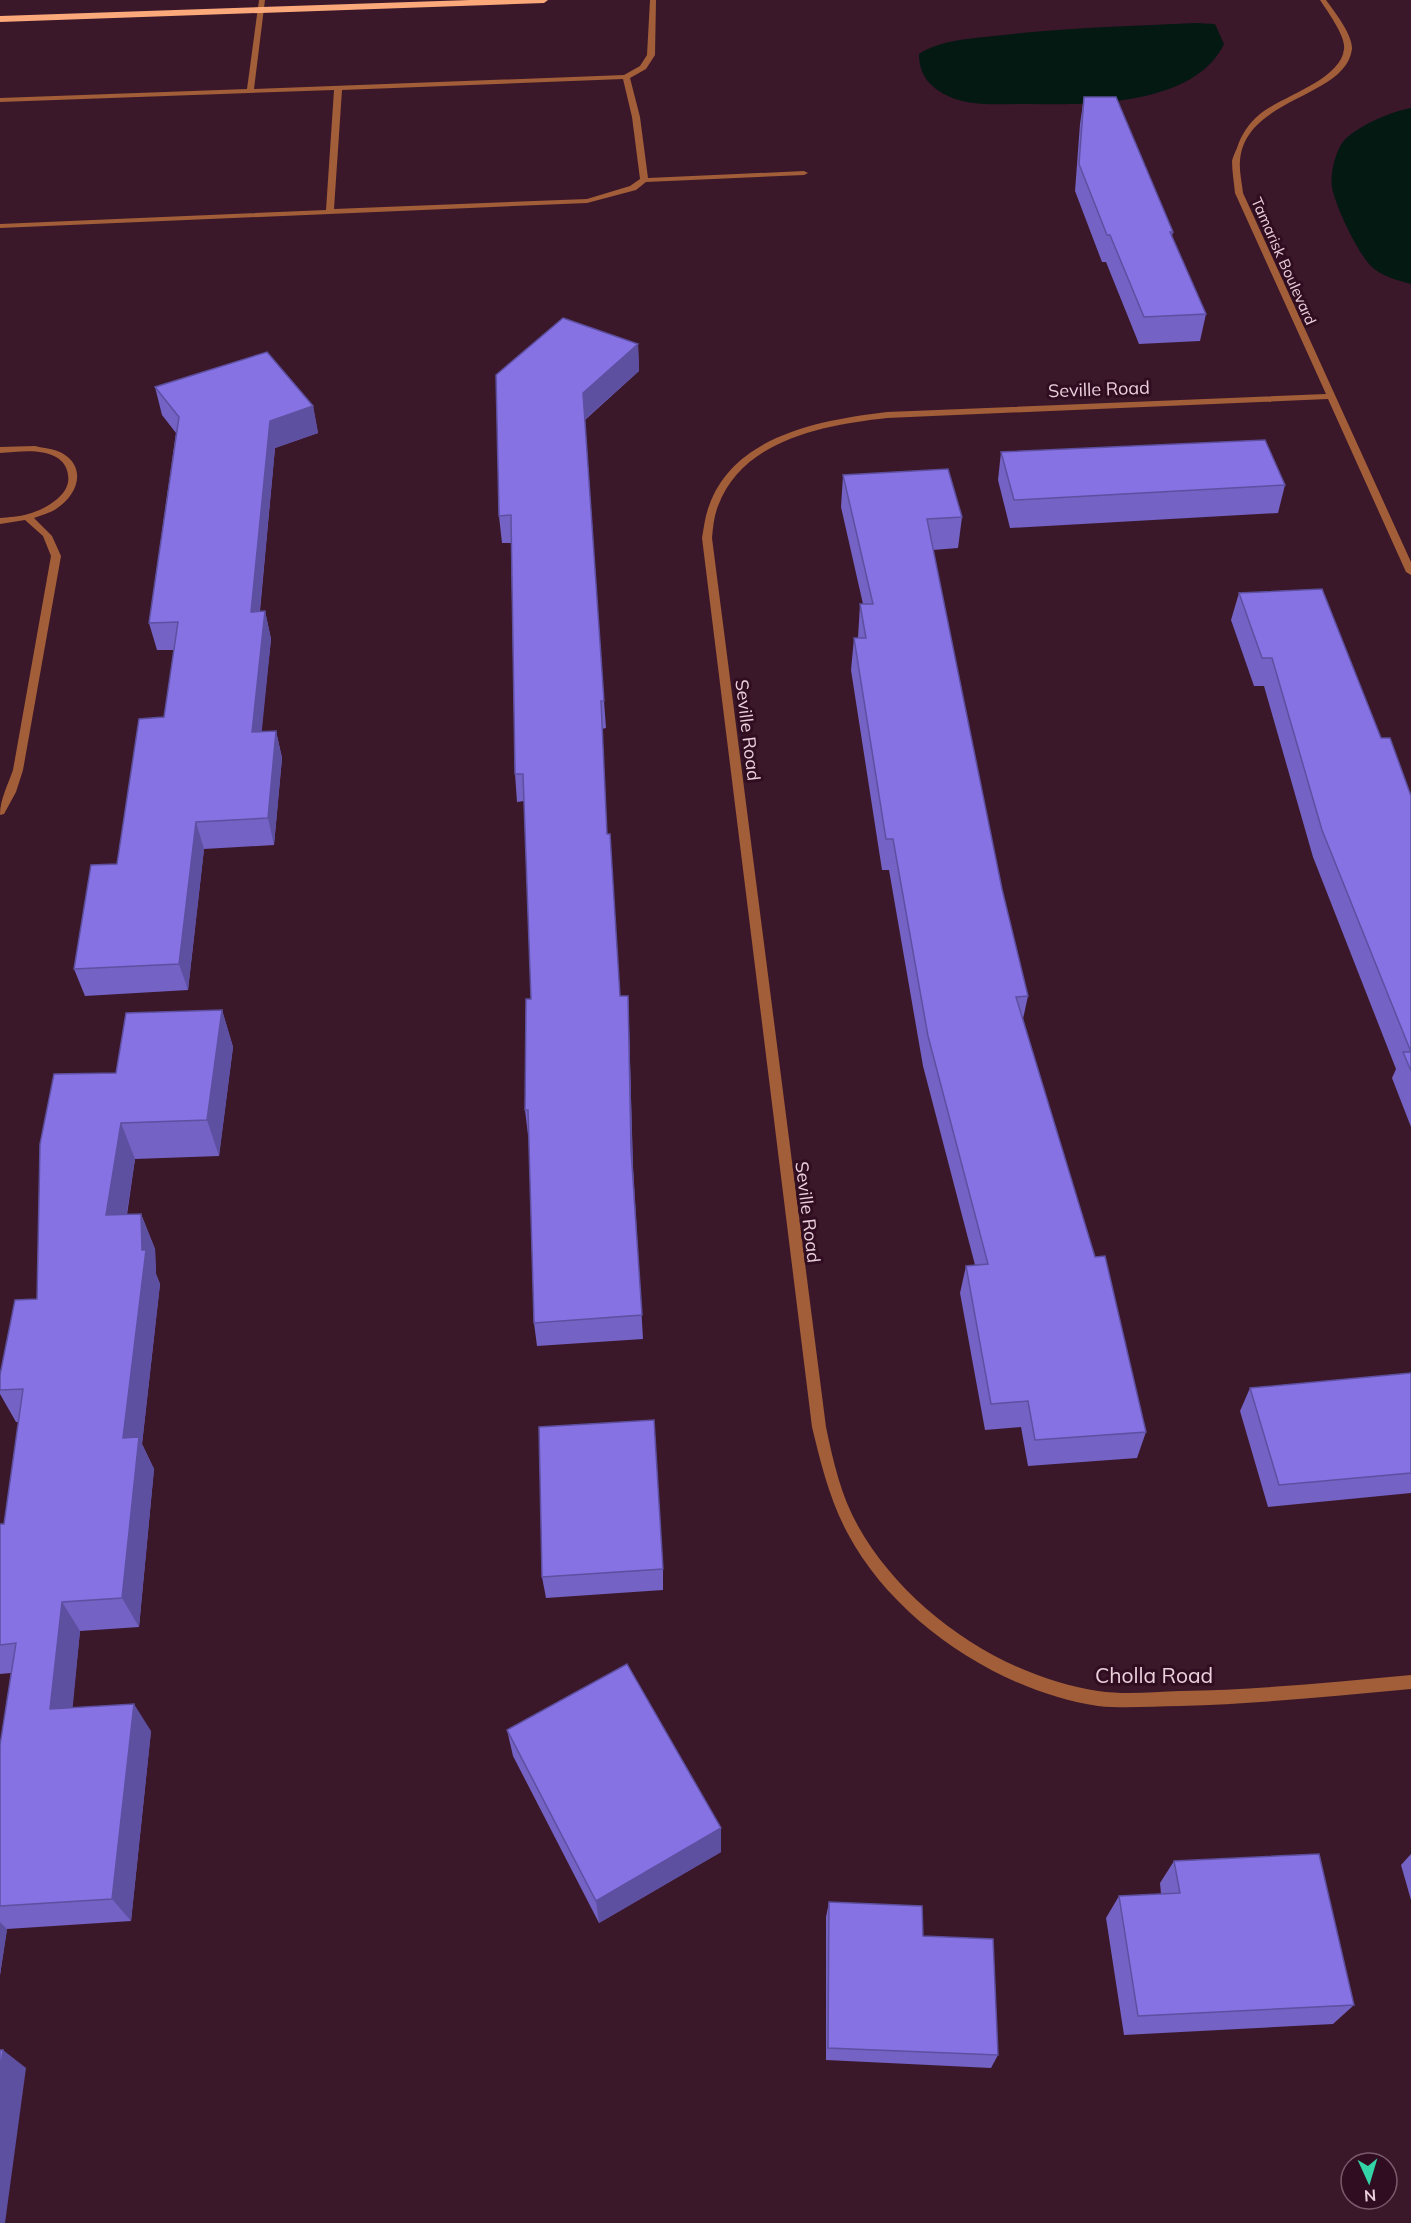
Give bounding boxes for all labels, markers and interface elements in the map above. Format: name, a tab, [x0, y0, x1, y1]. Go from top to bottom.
street label: Tamarisk Boulevard	[1247, 194, 1321, 328]
street label: Seville Road	[1048, 376, 1150, 402]
street label: Seville Road	[730, 678, 766, 782]
street label: Seville Road	[790, 1160, 826, 1264]
street label: Cholla Road	[1095, 1662, 1213, 1688]
north arrow	[1339, 2151, 1399, 2211]
text: N	[1363, 2186, 1377, 2206]

